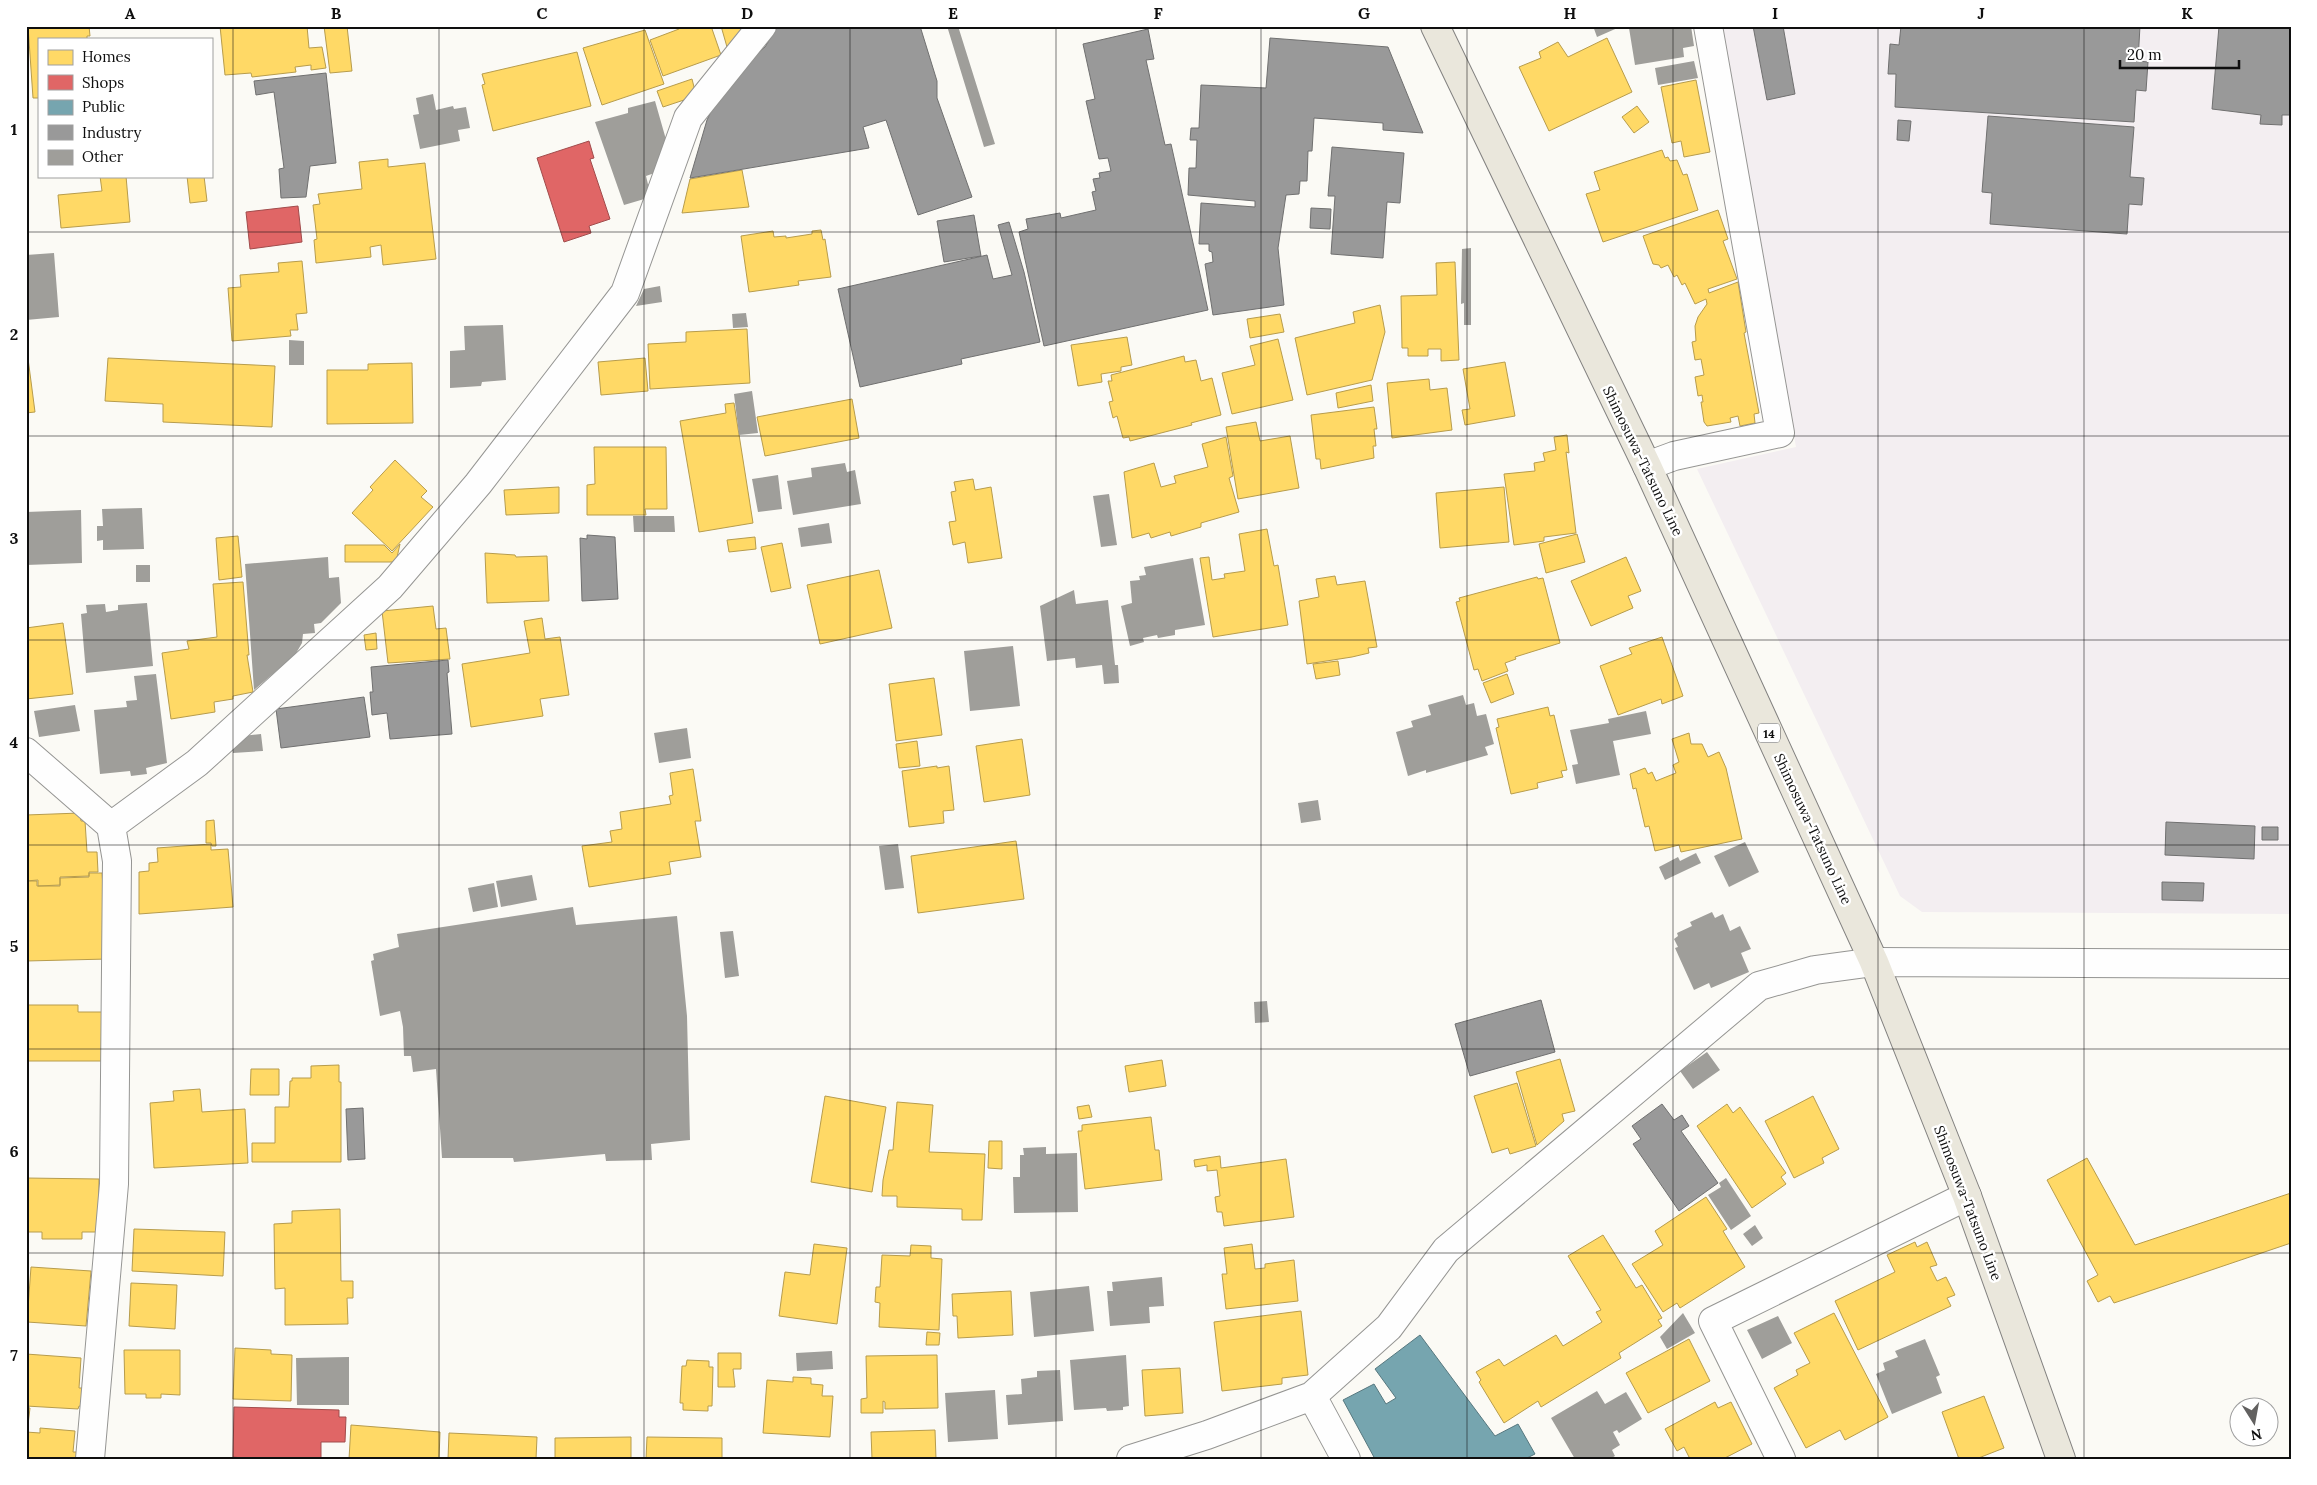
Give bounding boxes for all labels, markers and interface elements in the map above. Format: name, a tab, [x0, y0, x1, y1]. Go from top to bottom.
text: A	[125, 3, 136, 23]
text: B	[331, 3, 342, 23]
text: C	[536, 3, 548, 23]
text: D	[741, 3, 753, 23]
text: E	[948, 3, 958, 23]
text: F	[1153, 3, 1163, 23]
text: G	[1358, 3, 1370, 23]
text: H	[1564, 3, 1577, 23]
text: I	[1772, 3, 1778, 23]
text: J	[1977, 3, 1985, 23]
text: K	[2181, 3, 2193, 23]
legend	[38, 38, 212, 178]
scale bar	[2120, 38, 2238, 70]
text: 20 m	[2127, 45, 2162, 64]
text: Homes	[82, 47, 131, 66]
text: Shops	[82, 73, 124, 92]
text: Public	[82, 97, 125, 116]
text: 1	[11, 119, 17, 139]
text: Industry	[82, 123, 141, 142]
text: Other	[82, 147, 124, 166]
text: 2	[10, 324, 18, 344]
street label: Shimosuwa-Tatsuno Line	[1599, 383, 1687, 539]
text: 3	[10, 528, 19, 548]
road number: 14	[1758, 724, 1780, 742]
text: 4	[10, 732, 19, 752]
street label: Shimosuwa-Tatsuno Line	[1770, 751, 1856, 908]
text: 5	[10, 936, 19, 956]
street label: Shimosuwa-Tatsuno Line	[1930, 1123, 2006, 1283]
text: 6	[9, 1141, 19, 1161]
text: 7	[10, 1345, 18, 1365]
north arrow	[2230, 1398, 2280, 1448]
text: N	[2249, 1425, 2264, 1445]

